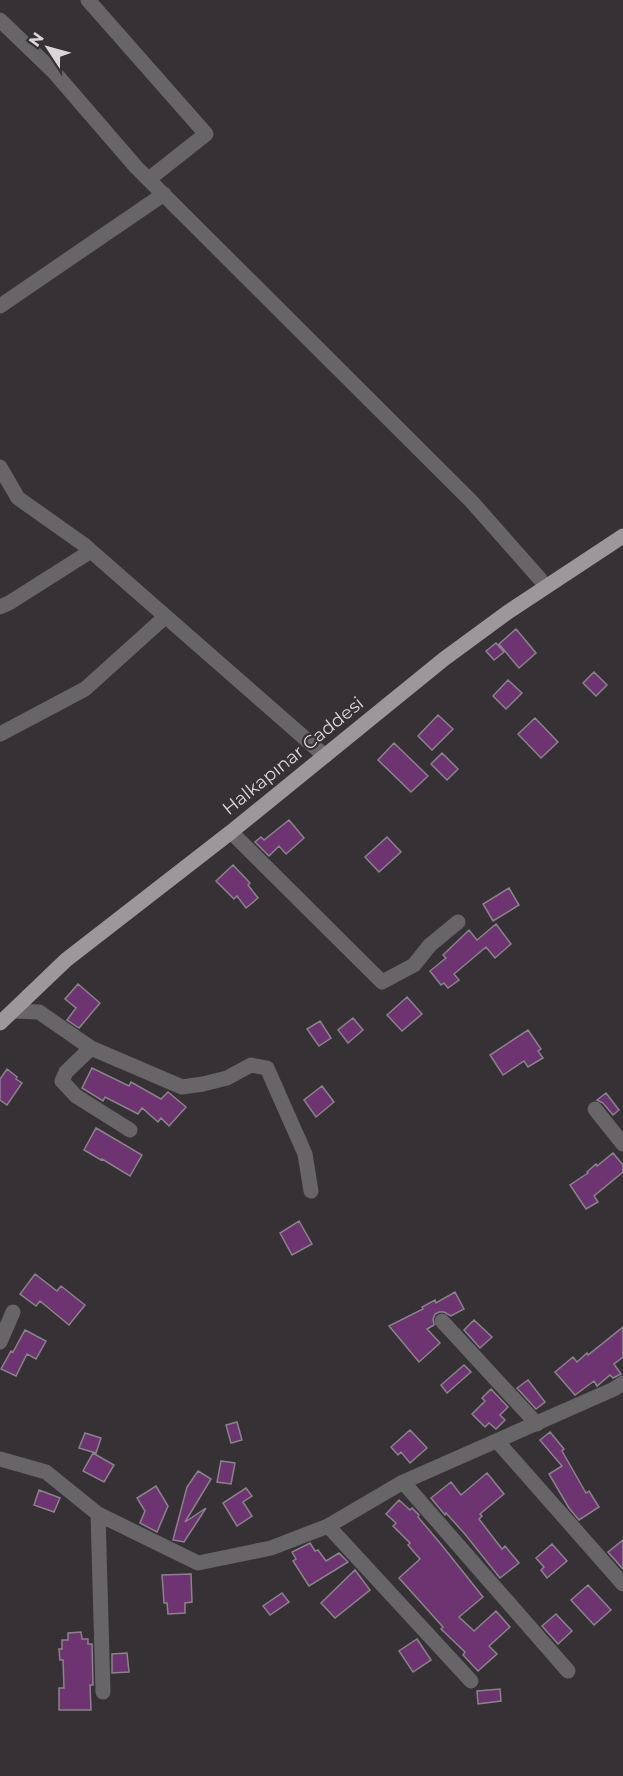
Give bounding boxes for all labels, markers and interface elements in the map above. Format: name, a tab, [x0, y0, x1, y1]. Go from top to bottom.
north arrow	[18, 18, 78, 78]
text: N	[25, 29, 48, 50]
street label: Halkapınar Caddesi	[218, 692, 368, 820]

